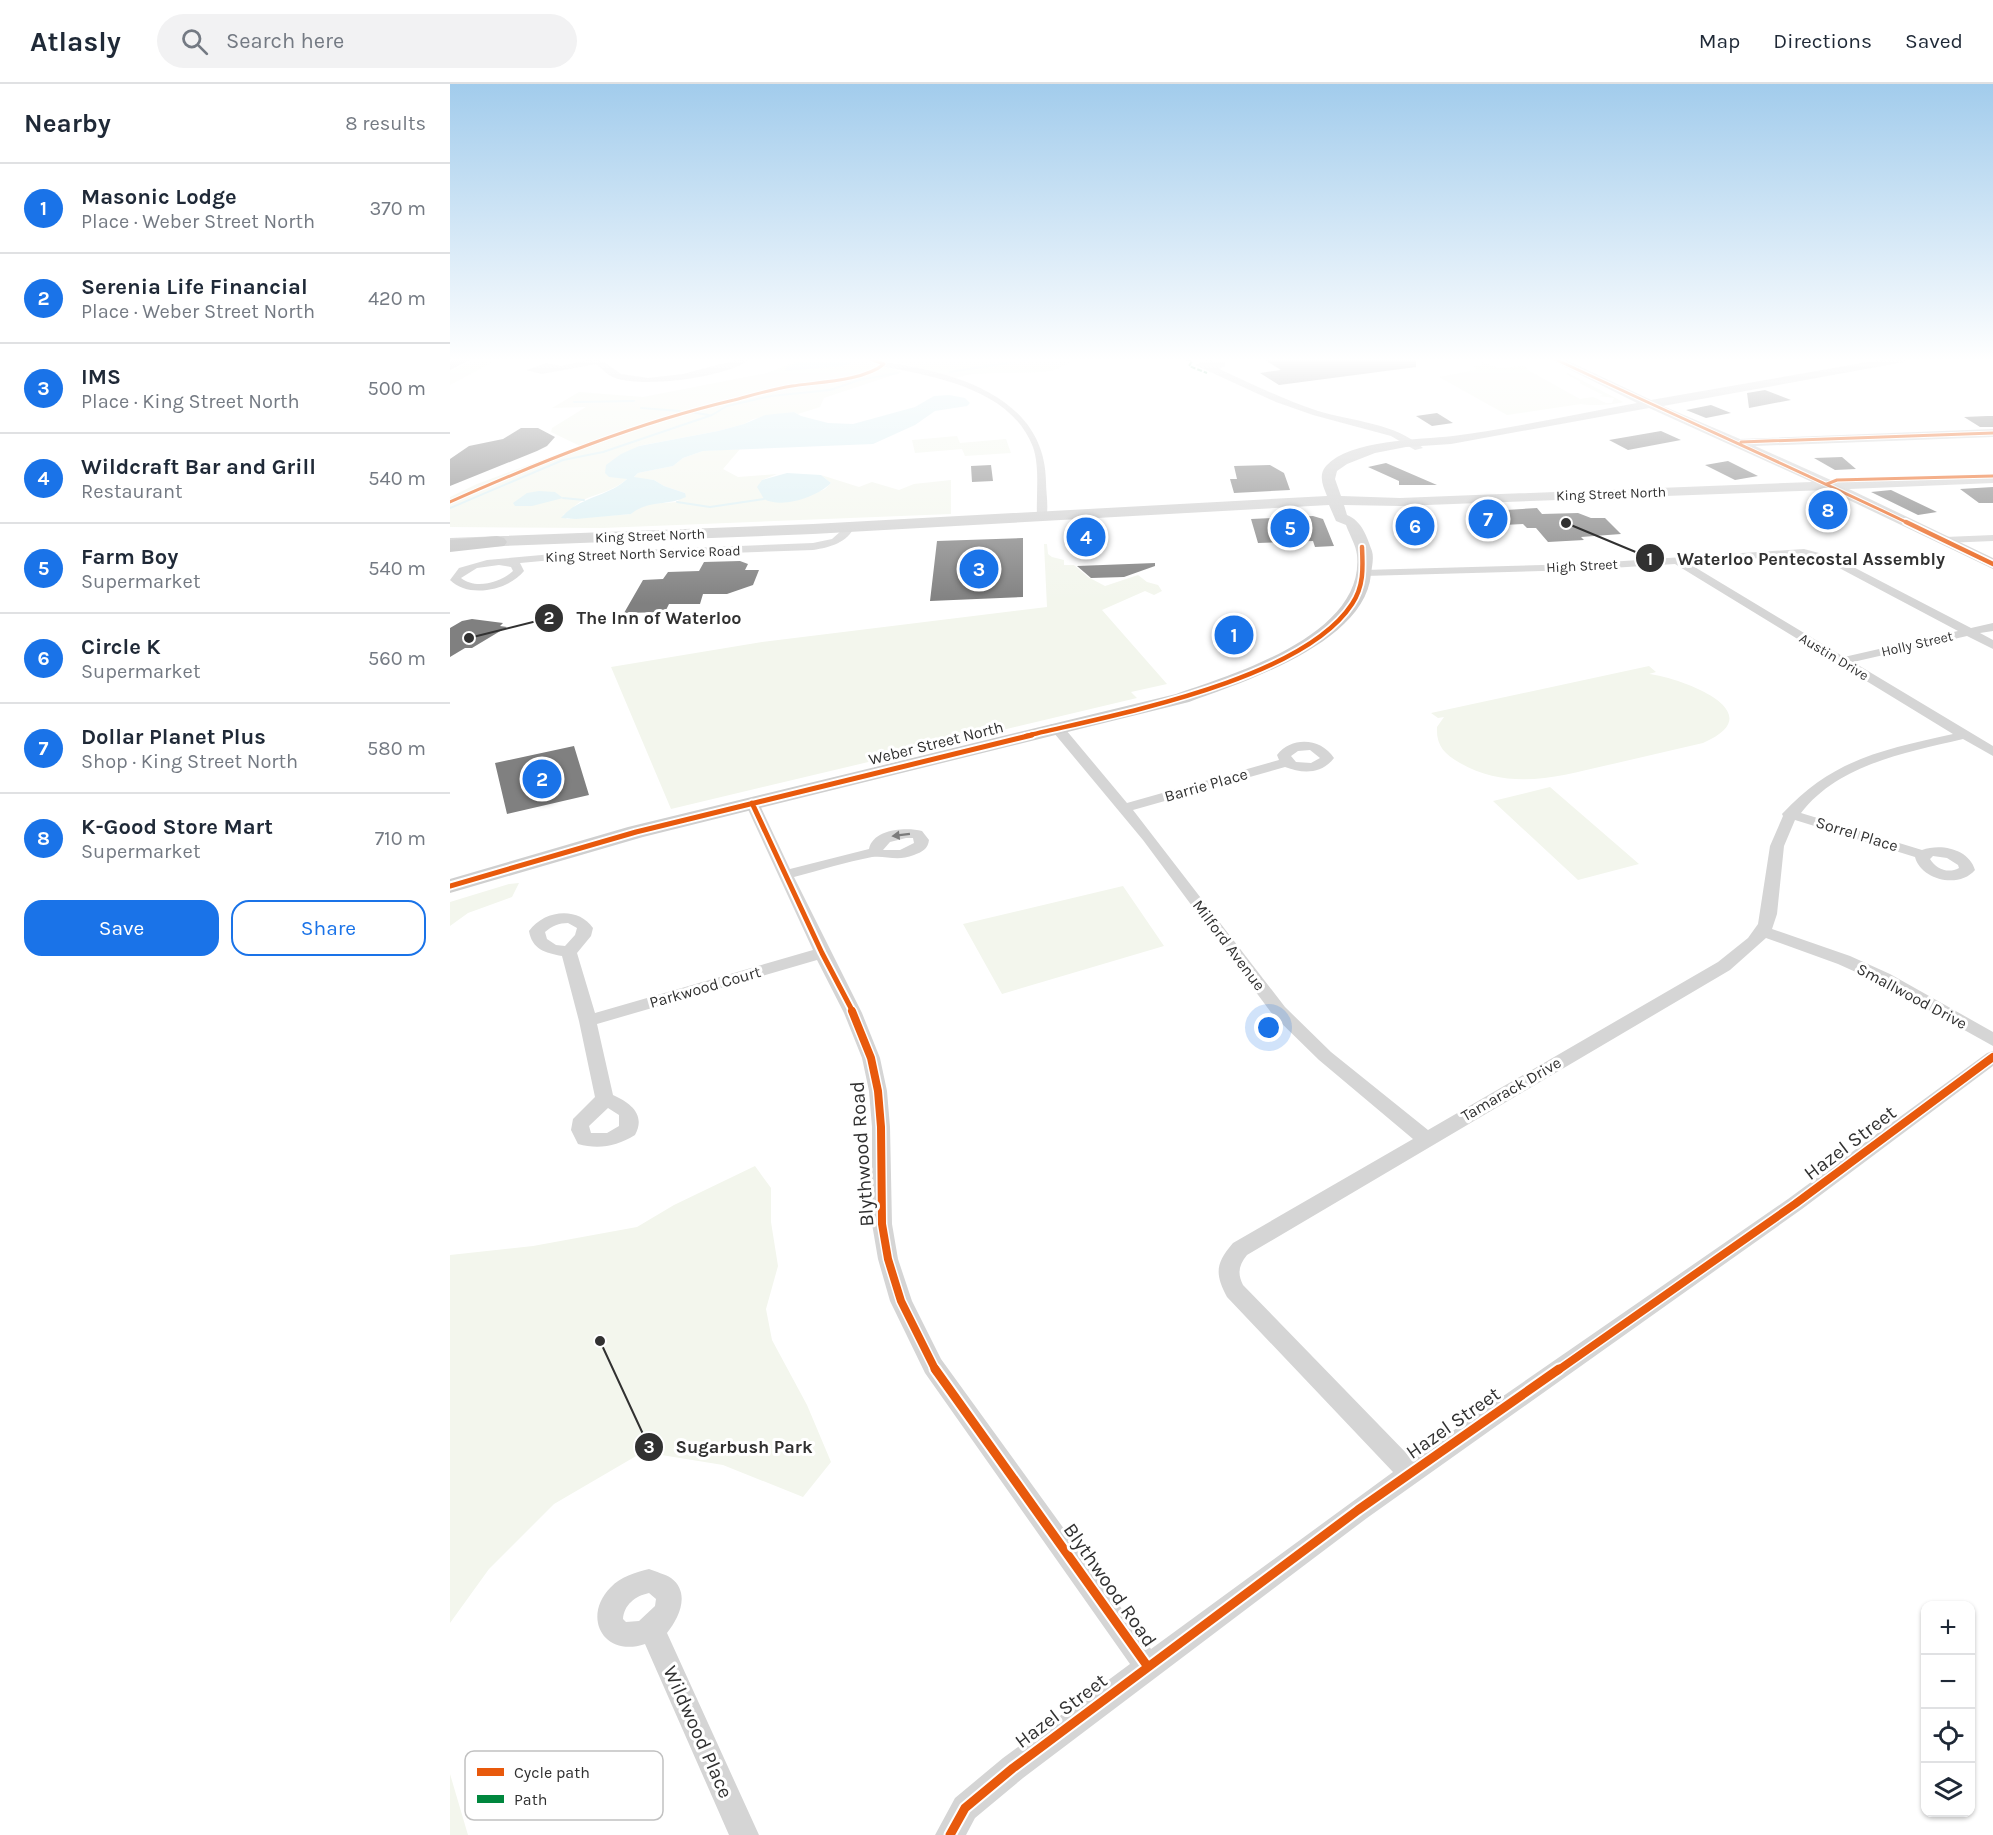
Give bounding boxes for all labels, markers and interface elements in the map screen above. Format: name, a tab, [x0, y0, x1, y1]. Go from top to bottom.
search box	[157, 14, 577, 68]
text: Atlasly	[30, 25, 121, 58]
icon: search	[178, 25, 211, 58]
text: Search here	[226, 28, 344, 54]
text: Map	[1699, 29, 1740, 53]
text: Directions	[1773, 29, 1872, 53]
text: Saved	[1905, 29, 1963, 53]
text: Nearby	[24, 108, 111, 139]
text: 8 results	[345, 112, 426, 135]
text: Masonic Lodge	[81, 184, 237, 210]
text: 1	[40, 197, 47, 220]
text: 370 m	[369, 197, 426, 220]
text: Place · Weber Street North	[81, 210, 315, 233]
text: Serenia Life Financial	[81, 274, 308, 300]
text: 2	[37, 287, 50, 310]
text: 420 m	[368, 287, 426, 310]
text: Place · Weber Street North	[81, 300, 315, 323]
text: IMS	[81, 364, 121, 390]
text: 3	[37, 377, 50, 400]
text: 500 m	[368, 377, 426, 400]
text: Place · King Street North	[81, 390, 300, 413]
text: Wildcraft Bar and Grill	[81, 454, 316, 480]
text: 4	[38, 467, 49, 490]
text: 540 m	[368, 467, 426, 490]
text: Restaurant	[81, 480, 183, 503]
street label: King Street North	[1556, 484, 1666, 504]
pin: 8	[1808, 488, 1848, 532]
pin: 7	[1468, 496, 1508, 542]
pin: 6	[1396, 504, 1434, 548]
pin: 5	[1270, 506, 1310, 550]
pin: 4	[1066, 514, 1106, 560]
street label: King Street North	[595, 526, 705, 546]
callout: Waterloo Pentecostal Assembly	[1635, 540, 1957, 576]
street label: King Street North Service Road	[545, 542, 741, 566]
text: Farm Boy	[81, 544, 178, 570]
pin: 3	[960, 546, 998, 592]
text: 1	[1647, 548, 1653, 570]
text: Waterloo Pentecostal Assembly	[1677, 548, 1945, 570]
street label: High Street	[1546, 556, 1618, 576]
text: 5	[38, 557, 49, 580]
text: 540 m	[368, 557, 426, 580]
text: Supermarket	[81, 570, 200, 593]
callout: The Inn of Waterloo	[534, 600, 754, 636]
text: 2	[544, 607, 554, 629]
text: The Inn of Waterloo	[576, 607, 742, 629]
pin: 1	[1214, 612, 1254, 658]
street label: Holly Street	[1879, 627, 1955, 661]
street label: Austin Drive	[1796, 630, 1872, 684]
text: Circle K	[81, 634, 161, 660]
text: 6	[37, 647, 50, 670]
text: 560 m	[368, 647, 426, 670]
text: Supermarket	[81, 660, 200, 683]
street label: Weber Street North	[867, 717, 1005, 769]
text: Dollar Planet Plus	[81, 724, 266, 750]
text: 7	[39, 737, 48, 760]
text: 580 m	[367, 737, 426, 760]
text: Shop · King Street North	[81, 750, 298, 773]
pin: 2	[522, 756, 562, 802]
street label: Barrie Place	[1162, 764, 1250, 806]
street label: Sorrel Place	[1814, 812, 1900, 856]
text: K-Good Store Mart	[81, 814, 273, 840]
text: 8	[37, 827, 50, 850]
text: 710 m	[375, 827, 426, 850]
one-way arrow	[891, 830, 910, 839]
text: Supermarket	[81, 840, 200, 863]
street label: Milford Avenue	[1189, 896, 1269, 994]
button: Save	[24, 900, 219, 956]
button: Share	[231, 900, 426, 956]
street label: Smallwood Drive	[1854, 959, 1970, 1033]
street label: Parkwood Court	[647, 962, 763, 1012]
your location	[1254, 1013, 1283, 1042]
street label: Tamarack Drive	[1458, 1053, 1564, 1125]
street label: Blythwood Road	[845, 1080, 879, 1228]
street label: Hazel Street	[1799, 1101, 1901, 1185]
street label: Hazel Street	[1402, 1382, 1505, 1464]
callout: Sugarbush Park	[634, 1429, 825, 1465]
text: 3	[643, 1436, 655, 1458]
text: Sugarbush Park	[675, 1436, 813, 1458]
street label: Blythwood Road	[1059, 1519, 1161, 1651]
map controls	[1921, 1601, 1975, 1817]
button: +	[1921, 1601, 1975, 1655]
button: −	[1921, 1655, 1975, 1709]
street label: Wildwood Place	[659, 1662, 737, 1802]
street label: Hazel Street	[1010, 1669, 1112, 1753]
button: locate	[1921, 1709, 1975, 1763]
legend	[465, 1751, 663, 1820]
text: Cycle path	[514, 1763, 590, 1782]
button: layers	[1921, 1763, 1975, 1817]
text: Path	[514, 1790, 547, 1809]

